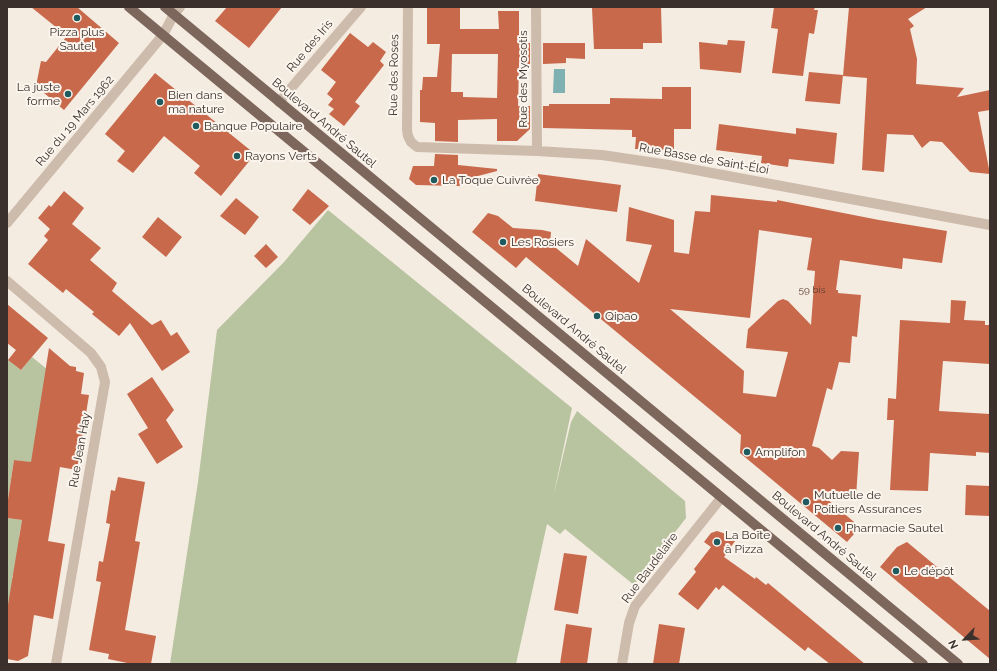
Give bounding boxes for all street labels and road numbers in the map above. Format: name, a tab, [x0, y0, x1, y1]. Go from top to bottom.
street label: Rue des Iris	[284, 17, 336, 75]
street label: Rue des Myosotis	[516, 30, 530, 128]
street label: Rue des Roses	[386, 34, 402, 116]
street label: Rue du 19 Mars 1962	[33, 73, 117, 169]
street label: Boulevard André Sautel	[269, 75, 379, 171]
street label: Rue Basse de Saint-Éloi	[638, 140, 770, 178]
street label: Boulevard André Sautel	[519, 281, 629, 377]
street label: Rue Jean Hay	[66, 411, 94, 489]
street label: Boulevard André Sautel	[769, 488, 879, 584]
street label: Rue Baudelaire	[619, 530, 681, 606]

